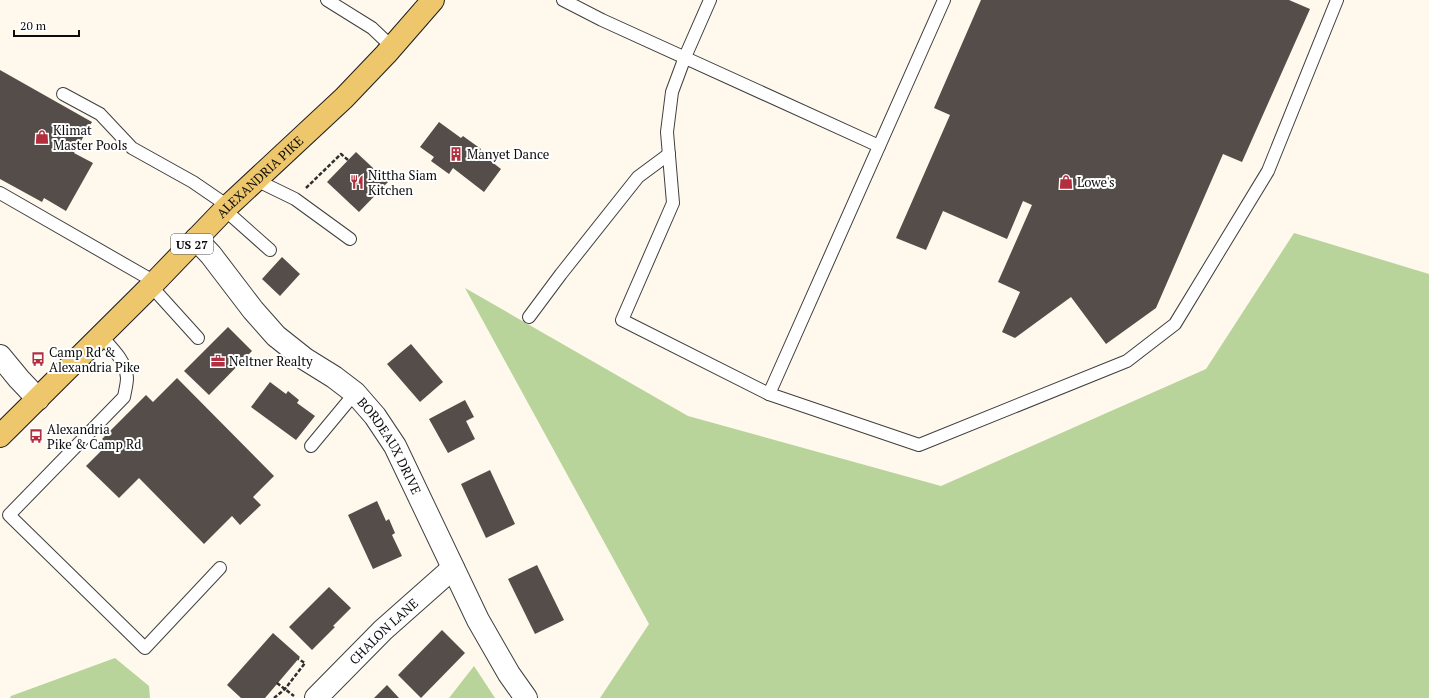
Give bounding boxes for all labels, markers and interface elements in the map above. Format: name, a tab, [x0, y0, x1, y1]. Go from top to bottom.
scale bar	[14, 12, 79, 38]
text: 20 m	[20, 18, 47, 33]
place label: Klimat Master Pools	[53, 121, 127, 154]
shop icon: Klimat Master Pools	[34, 129, 50, 145]
street label: ALEXANDRIA PIKE	[212, 132, 307, 222]
place label: Manyet Dance	[467, 145, 549, 163]
building icon: Manyet Dance	[448, 146, 464, 162]
place label: Nittha Siam Kitchen	[368, 166, 437, 199]
place label: Lowe's	[1077, 173, 1115, 191]
restaurant icon: Nittha Siam Kitchen	[349, 174, 365, 190]
shop icon: Lowe's	[1058, 174, 1074, 190]
road number: US 27	[171, 234, 213, 254]
place label: Camp Rd & Alexandria Pike	[49, 343, 140, 376]
bus stop icon: Camp Rd & Alexandria Pike	[30, 351, 46, 367]
place label: Neltner Realty	[229, 352, 313, 370]
office icon: Neltner Realty	[210, 353, 226, 369]
street label: BORDEAUX DRIVE	[354, 393, 426, 497]
place label: Alexandria Pike & Camp Rd	[47, 420, 142, 453]
bus stop icon: Alexandria Pike & Camp Rd	[28, 428, 44, 444]
street label: CHALON LANE	[345, 594, 422, 668]

